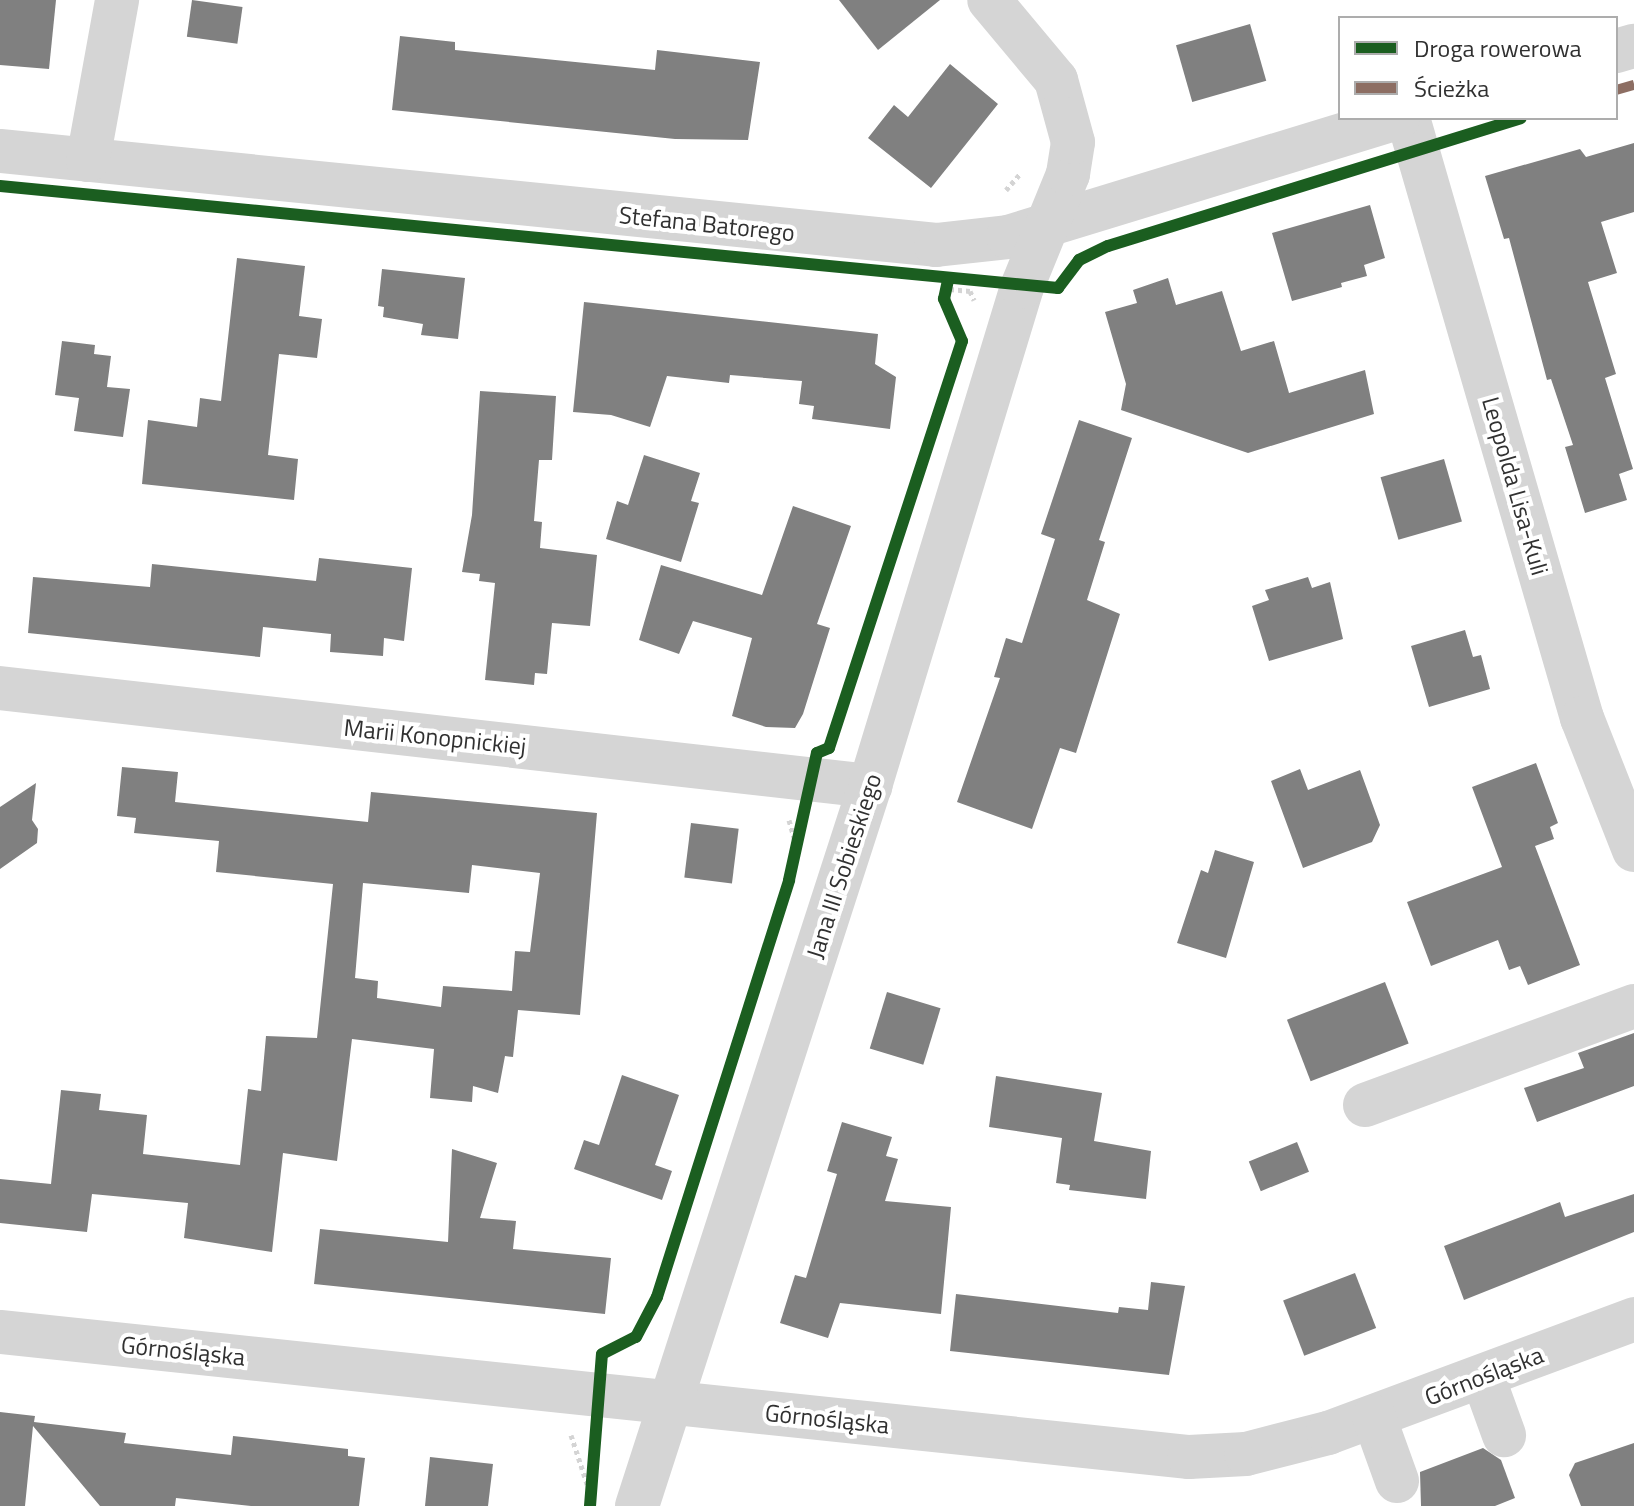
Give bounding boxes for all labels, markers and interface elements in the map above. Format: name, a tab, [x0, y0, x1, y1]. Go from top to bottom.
legend	[1338, 16, 1618, 120]
text: Droga rowerowa	[1414, 30, 1582, 66]
text: Ścieżka	[1414, 70, 1489, 106]
street label: Stefana Batorego	[618, 200, 796, 248]
street label: Leopolda Lisa-Kuli	[1476, 393, 1554, 579]
street label: Marii Konopnickiej	[342, 713, 528, 761]
street label: Jana III Sobieskiego	[801, 770, 887, 962]
street label: Górnośląska	[120, 1330, 246, 1372]
street label: Górnośląska	[1421, 1340, 1547, 1412]
street label: Górnośląska	[764, 1398, 890, 1440]

